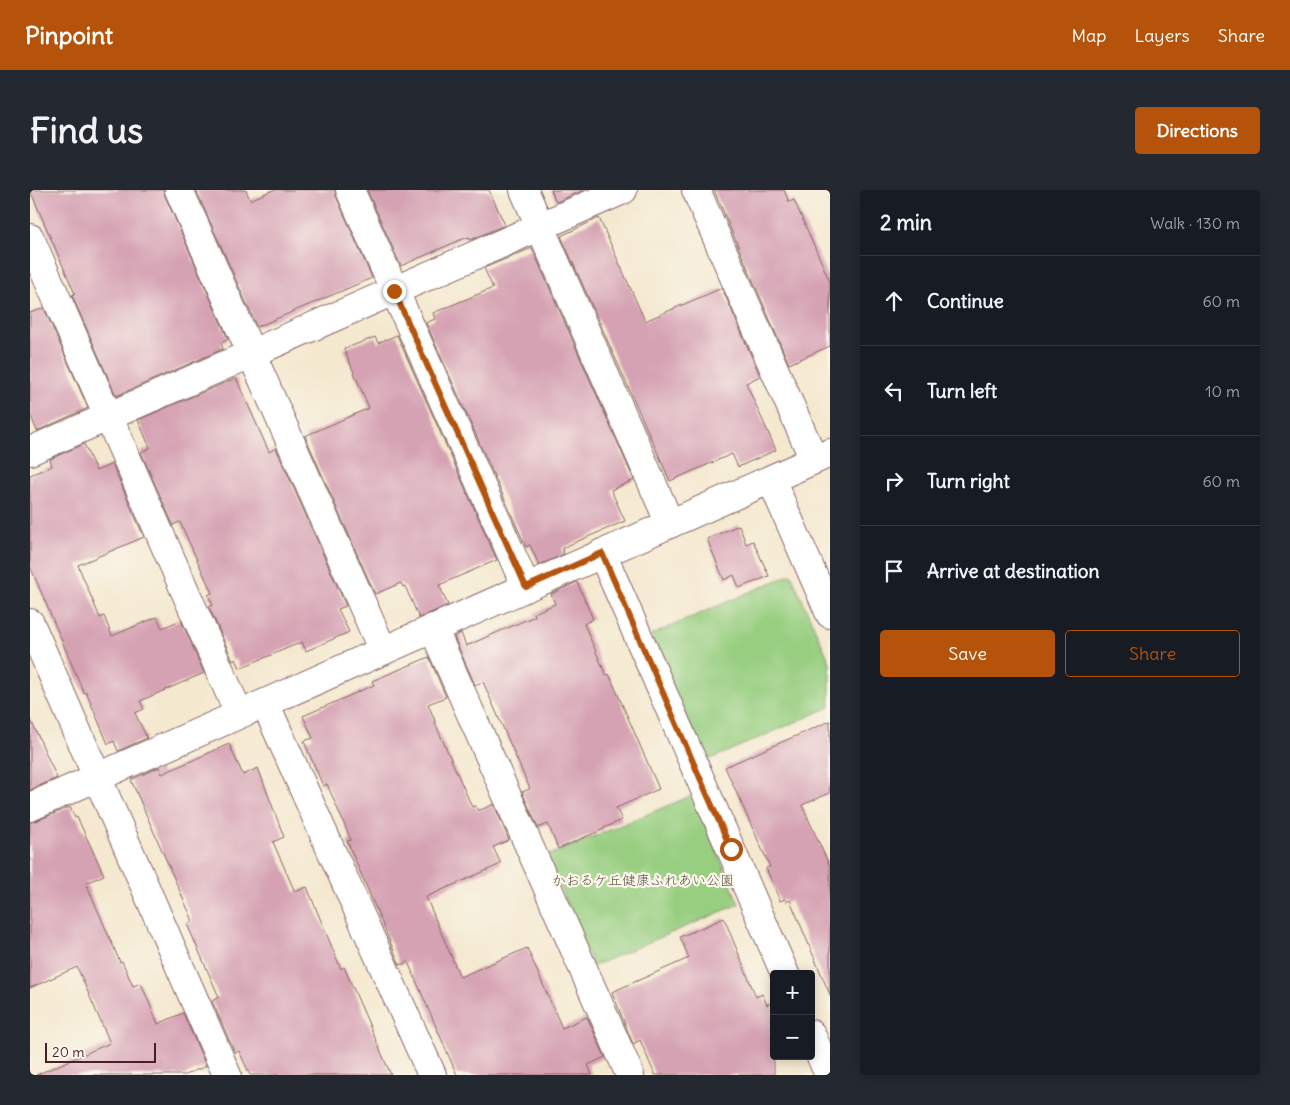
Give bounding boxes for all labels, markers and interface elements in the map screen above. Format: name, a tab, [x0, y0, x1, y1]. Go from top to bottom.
text: Pinpoint	[25, 20, 113, 50]
text: Map	[1071, 24, 1106, 47]
text: Layers	[1134, 24, 1190, 47]
text: Share	[1218, 24, 1265, 47]
button: Directions	[1135, 107, 1260, 154]
text: Find us	[30, 108, 143, 152]
text: 2 min	[880, 209, 932, 236]
text: Walk · 130 m	[1150, 213, 1240, 233]
route end	[383, 280, 406, 303]
icon: ahead	[880, 287, 908, 315]
text: Continue	[927, 289, 1004, 313]
text: 60 m	[1202, 291, 1240, 311]
icon: left	[880, 377, 908, 405]
text: Turn left	[927, 379, 997, 403]
text: 10 m	[1205, 381, 1240, 401]
icon: right	[880, 467, 908, 495]
text: Turn right	[927, 469, 1010, 493]
text: 60 m	[1202, 471, 1240, 491]
icon: arrive	[880, 557, 908, 585]
text: Arrive at destination	[927, 559, 1100, 583]
button: Save	[880, 630, 1055, 677]
button: Share	[1065, 630, 1240, 677]
route start	[720, 838, 743, 861]
park label: かおるケ丘健康ふれあい公園	[552, 871, 734, 889]
map controls	[770, 970, 815, 1060]
button: +	[770, 970, 815, 1015]
button: −	[770, 1015, 815, 1060]
scale bar	[45, 1040, 156, 1063]
text: 20 m	[52, 1043, 85, 1061]

